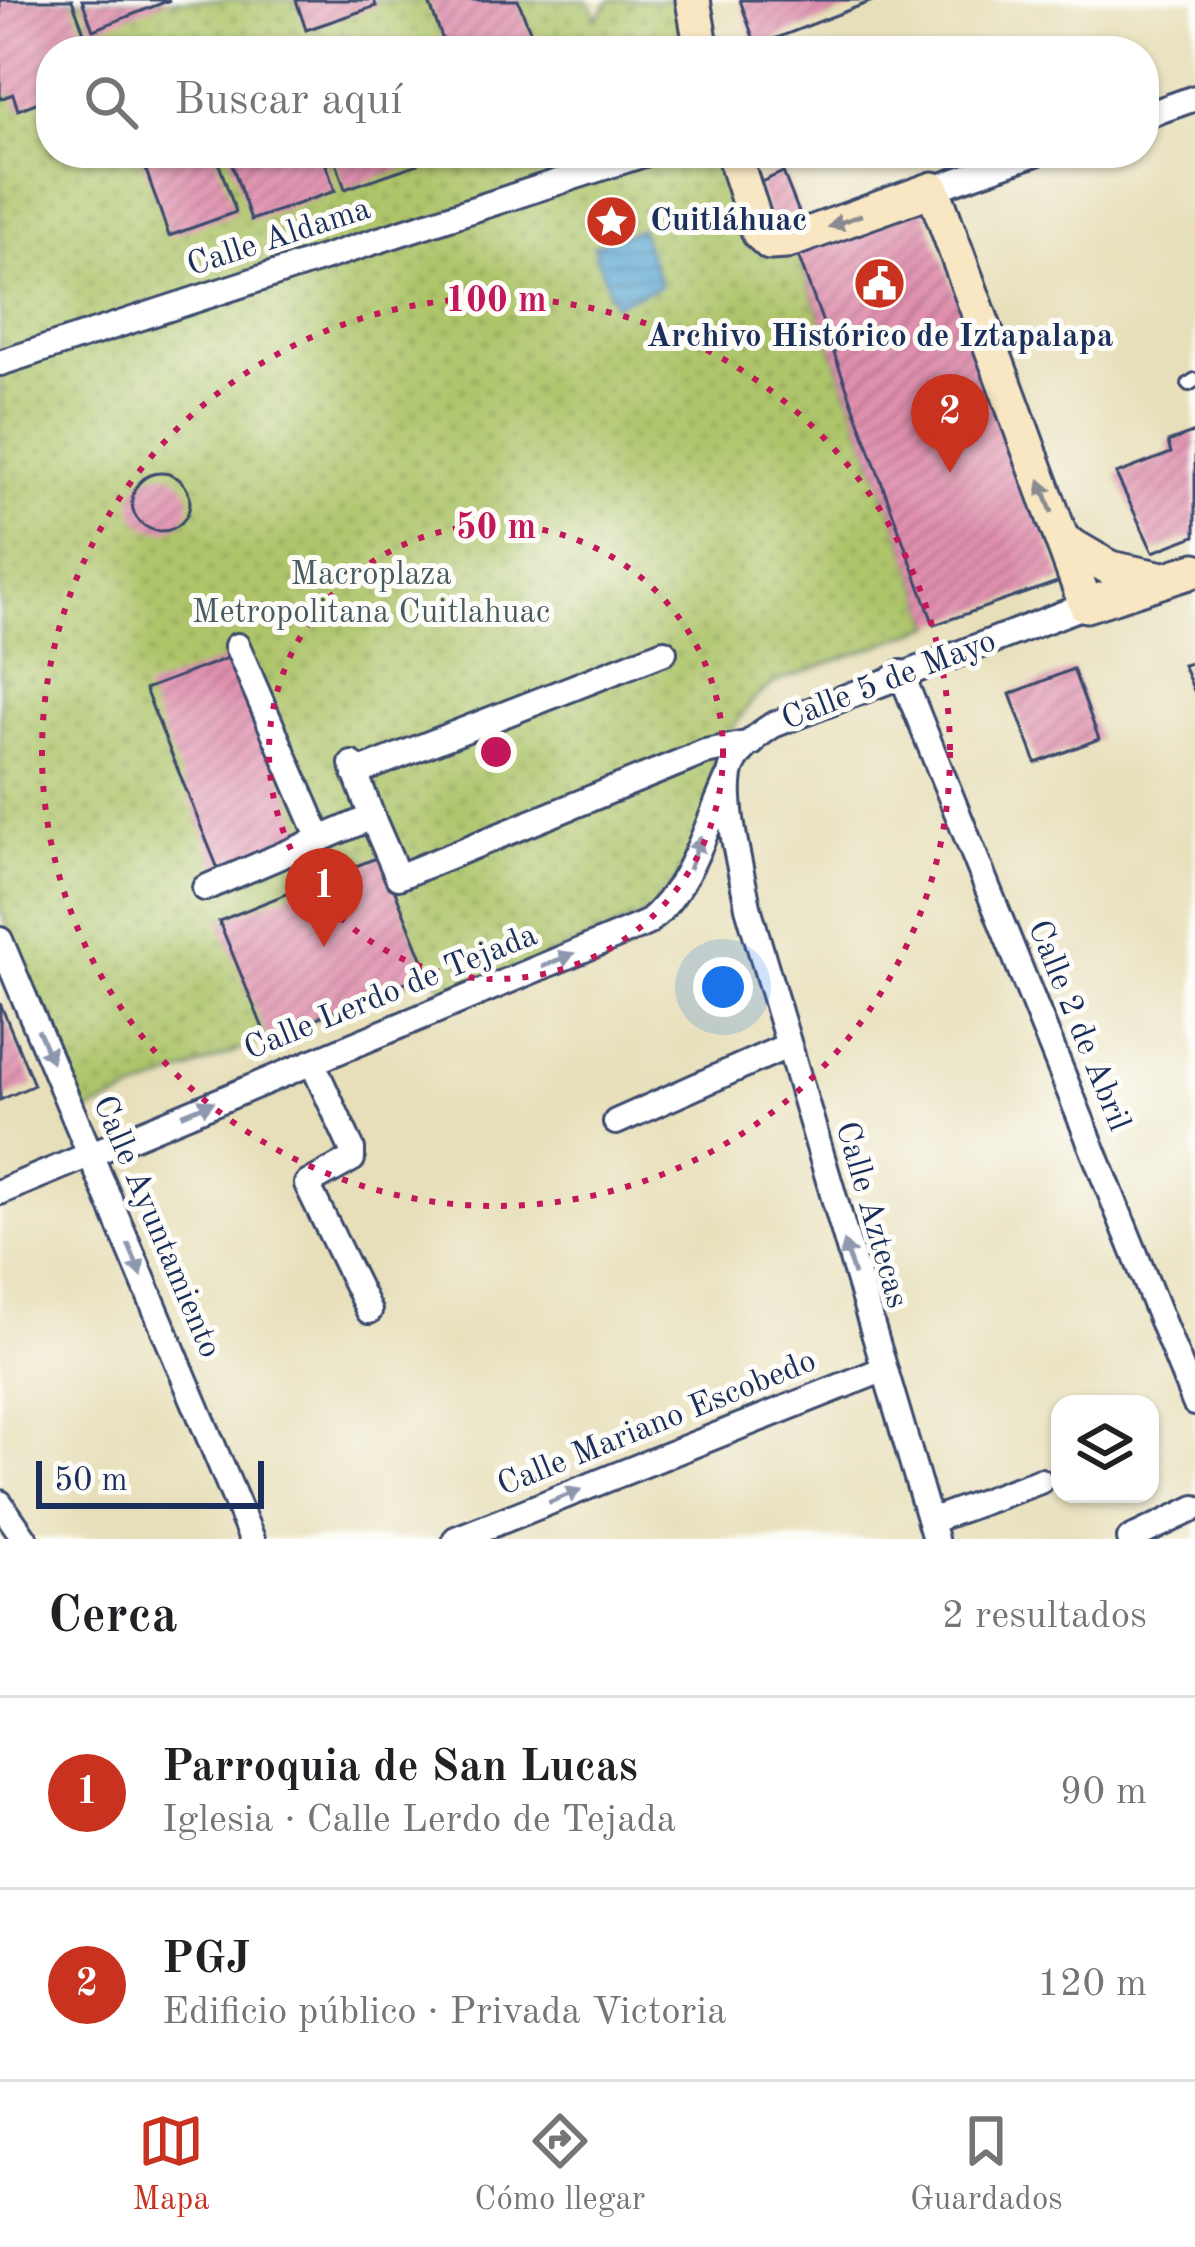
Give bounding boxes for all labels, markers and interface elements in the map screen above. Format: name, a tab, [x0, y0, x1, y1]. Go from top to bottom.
search box	[36, 36, 1159, 168]
icon: search	[78, 69, 144, 135]
text: Buscar aquí	[174, 79, 403, 124]
street label: Calle Aldama	[183, 193, 375, 283]
place icon: Cuitláhuac	[583, 193, 639, 249]
place label: Cuitláhuac	[650, 205, 807, 238]
one-way arrow	[827, 212, 863, 231]
public building icon: Archivo Histórico de Iztapalapa	[852, 255, 908, 311]
text: 100 m	[445, 284, 547, 320]
place label: Archivo Histórico de Iztapalapa	[646, 321, 1114, 354]
pin: 2	[911, 374, 989, 473]
one-way arrow	[1036, 477, 1054, 513]
text: 50 m	[456, 511, 536, 547]
park label: Macroplaza Metropolitana Cuitlahuac	[192, 559, 550, 630]
street label: Calle 5 de Mayo	[777, 625, 1001, 737]
centre of rings	[475, 731, 517, 773]
one-way arrow	[687, 835, 706, 871]
pin: 1	[285, 848, 363, 947]
street label: Calle 2 de Abril	[1021, 916, 1135, 1136]
street label: Calle Lerdo de Tejada	[240, 919, 542, 1067]
one-way arrow	[541, 950, 577, 969]
your location	[693, 957, 753, 1017]
one-way arrow	[36, 1028, 55, 1064]
street label: Calle Ayuntamiento	[86, 1091, 226, 1363]
one-way arrow	[180, 1098, 216, 1117]
street label: Calle Aztecas	[829, 1118, 913, 1312]
one-way arrow	[839, 1239, 857, 1276]
one-way arrow	[126, 1243, 145, 1279]
street label: Calle Mariano Escobedo	[493, 1345, 821, 1503]
map controls	[1051, 1395, 1159, 1503]
button: layers	[1051, 1395, 1159, 1503]
scale bar	[36, 1455, 264, 1508]
text: 50 m	[54, 1465, 128, 1498]
one-way arrow	[547, 1486, 583, 1505]
text: Cerca	[48, 1592, 178, 1643]
text: 2 resultados	[942, 1597, 1147, 1636]
text: Parroquia de San Lucas	[162, 1746, 638, 1791]
text: 1	[76, 1773, 98, 1812]
text: 90 m	[1060, 1773, 1147, 1812]
text: Iglesia · Calle Lerdo de Tejada	[162, 1801, 676, 1840]
text: PGJ	[162, 1938, 250, 1983]
text: 2	[76, 1965, 98, 2004]
text: 120 m	[1037, 1965, 1147, 2004]
text: Edificio público · Privada Victoria	[162, 1993, 726, 2032]
tab: Mapa	[132, 2108, 210, 2221]
tab: Cómo llegar	[474, 2108, 645, 2221]
tab: Guardados	[910, 2108, 1063, 2221]

